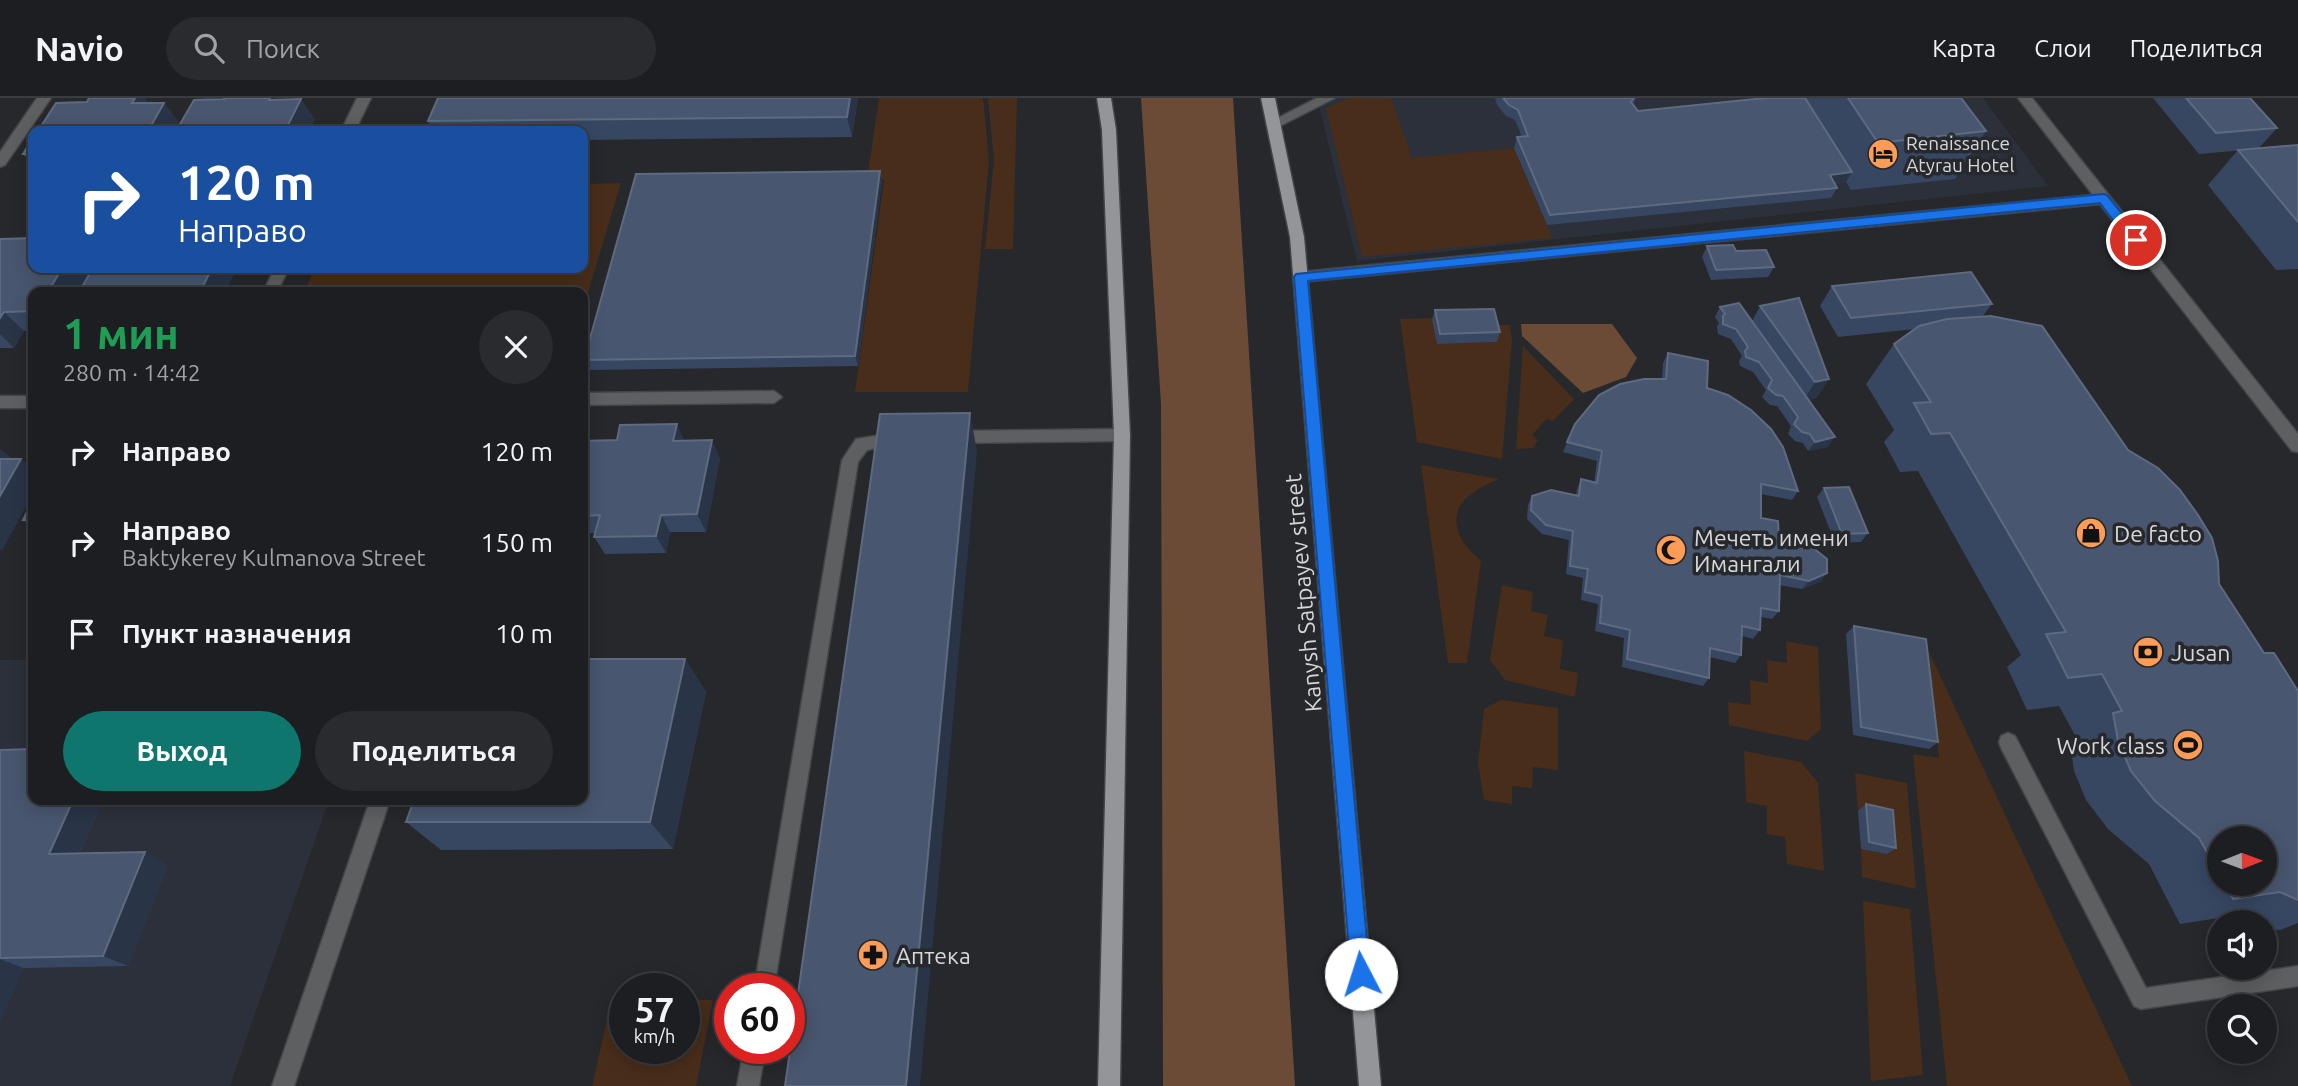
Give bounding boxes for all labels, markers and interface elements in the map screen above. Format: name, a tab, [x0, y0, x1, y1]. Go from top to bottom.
search box	[166, 17, 656, 80]
icon: search	[190, 29, 228, 67]
text: Navio	[35, 30, 124, 67]
text: Поиск	[246, 34, 320, 63]
text: Карта	[1932, 35, 1996, 62]
text: Слои	[2034, 35, 2092, 62]
text: Поделиться	[2130, 35, 2263, 62]
place label: Renaissance Atyrau Hotel	[1906, 132, 2014, 176]
hotel icon: Renaissance Atyrau Hotel	[1866, 137, 1900, 171]
icon: right	[63, 154, 154, 245]
text: 120 m	[178, 154, 315, 209]
pin	[2106, 210, 2166, 270]
text: Направо	[178, 212, 307, 248]
icon: arrive	[2117, 221, 2155, 259]
text: 1 мин	[63, 310, 179, 357]
button: close	[479, 310, 553, 384]
text: 280 m · 14:42	[63, 360, 201, 385]
icon: right	[63, 433, 101, 471]
text: Направо	[122, 437, 231, 466]
text: 120 m	[481, 437, 553, 466]
street label: Kanysh Satpayev street	[1280, 473, 1326, 713]
text: Направо	[122, 516, 231, 545]
shop icon: De facto	[2074, 516, 2108, 550]
place label: De facto	[2114, 521, 2202, 546]
icon: right	[63, 524, 101, 562]
place label: Мечеть имени Имангали	[1694, 525, 1849, 576]
text: 150 m	[481, 528, 553, 557]
mosque icon: Мечеть имени Имангали	[1654, 533, 1688, 567]
text: Baktykerey Kulmanova Street	[122, 545, 426, 570]
icon: arrive	[63, 615, 101, 653]
text: Пункт назначения	[122, 619, 352, 648]
text: 10 m	[495, 619, 553, 648]
bank icon: Jusan	[2131, 635, 2165, 669]
place label: Jusan	[2171, 640, 2230, 665]
button: Выход	[63, 711, 301, 791]
button: Поделиться	[315, 711, 553, 791]
sports icon: Work class	[2171, 728, 2205, 762]
place label: Work class	[2056, 733, 2165, 758]
north arrow	[2207, 826, 2277, 896]
map controls	[2207, 826, 2277, 1064]
button: sound	[2207, 910, 2277, 980]
position arrow	[1324, 937, 1398, 1011]
pharmacy icon: Аптека	[856, 938, 890, 972]
place label: Аптека	[896, 943, 971, 968]
speed limit sign: 60	[714, 973, 805, 1064]
text: 57	[635, 989, 674, 1029]
button: search	[2207, 994, 2277, 1064]
text: km/h	[634, 1026, 675, 1046]

